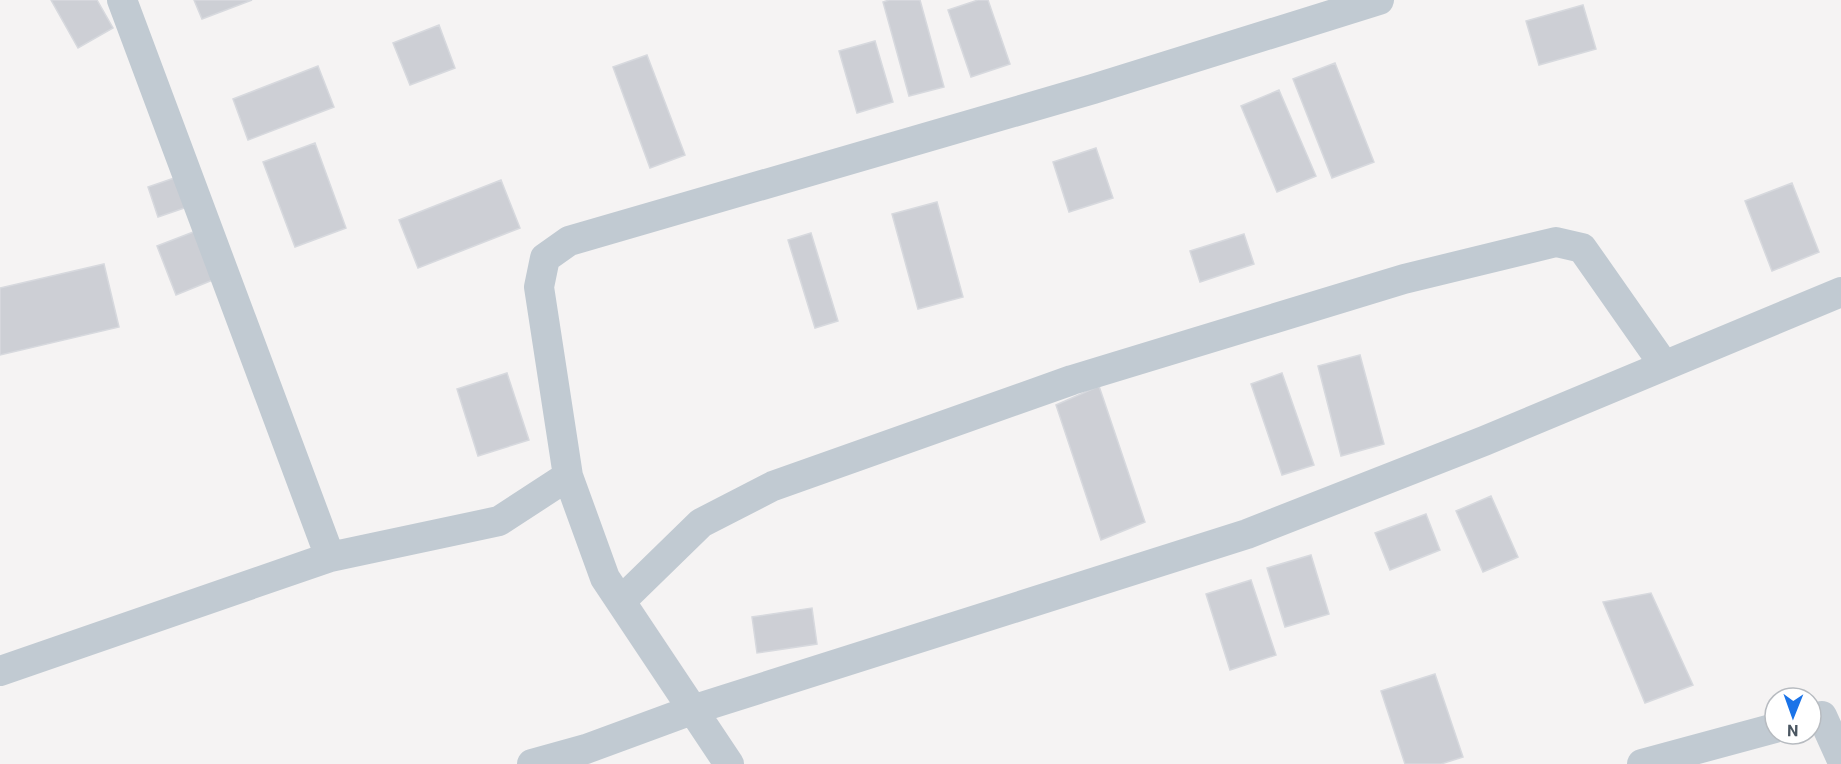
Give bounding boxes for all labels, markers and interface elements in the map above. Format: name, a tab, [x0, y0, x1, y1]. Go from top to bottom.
north arrow	[1763, 686, 1823, 746]
text: N	[1787, 721, 1799, 740]

